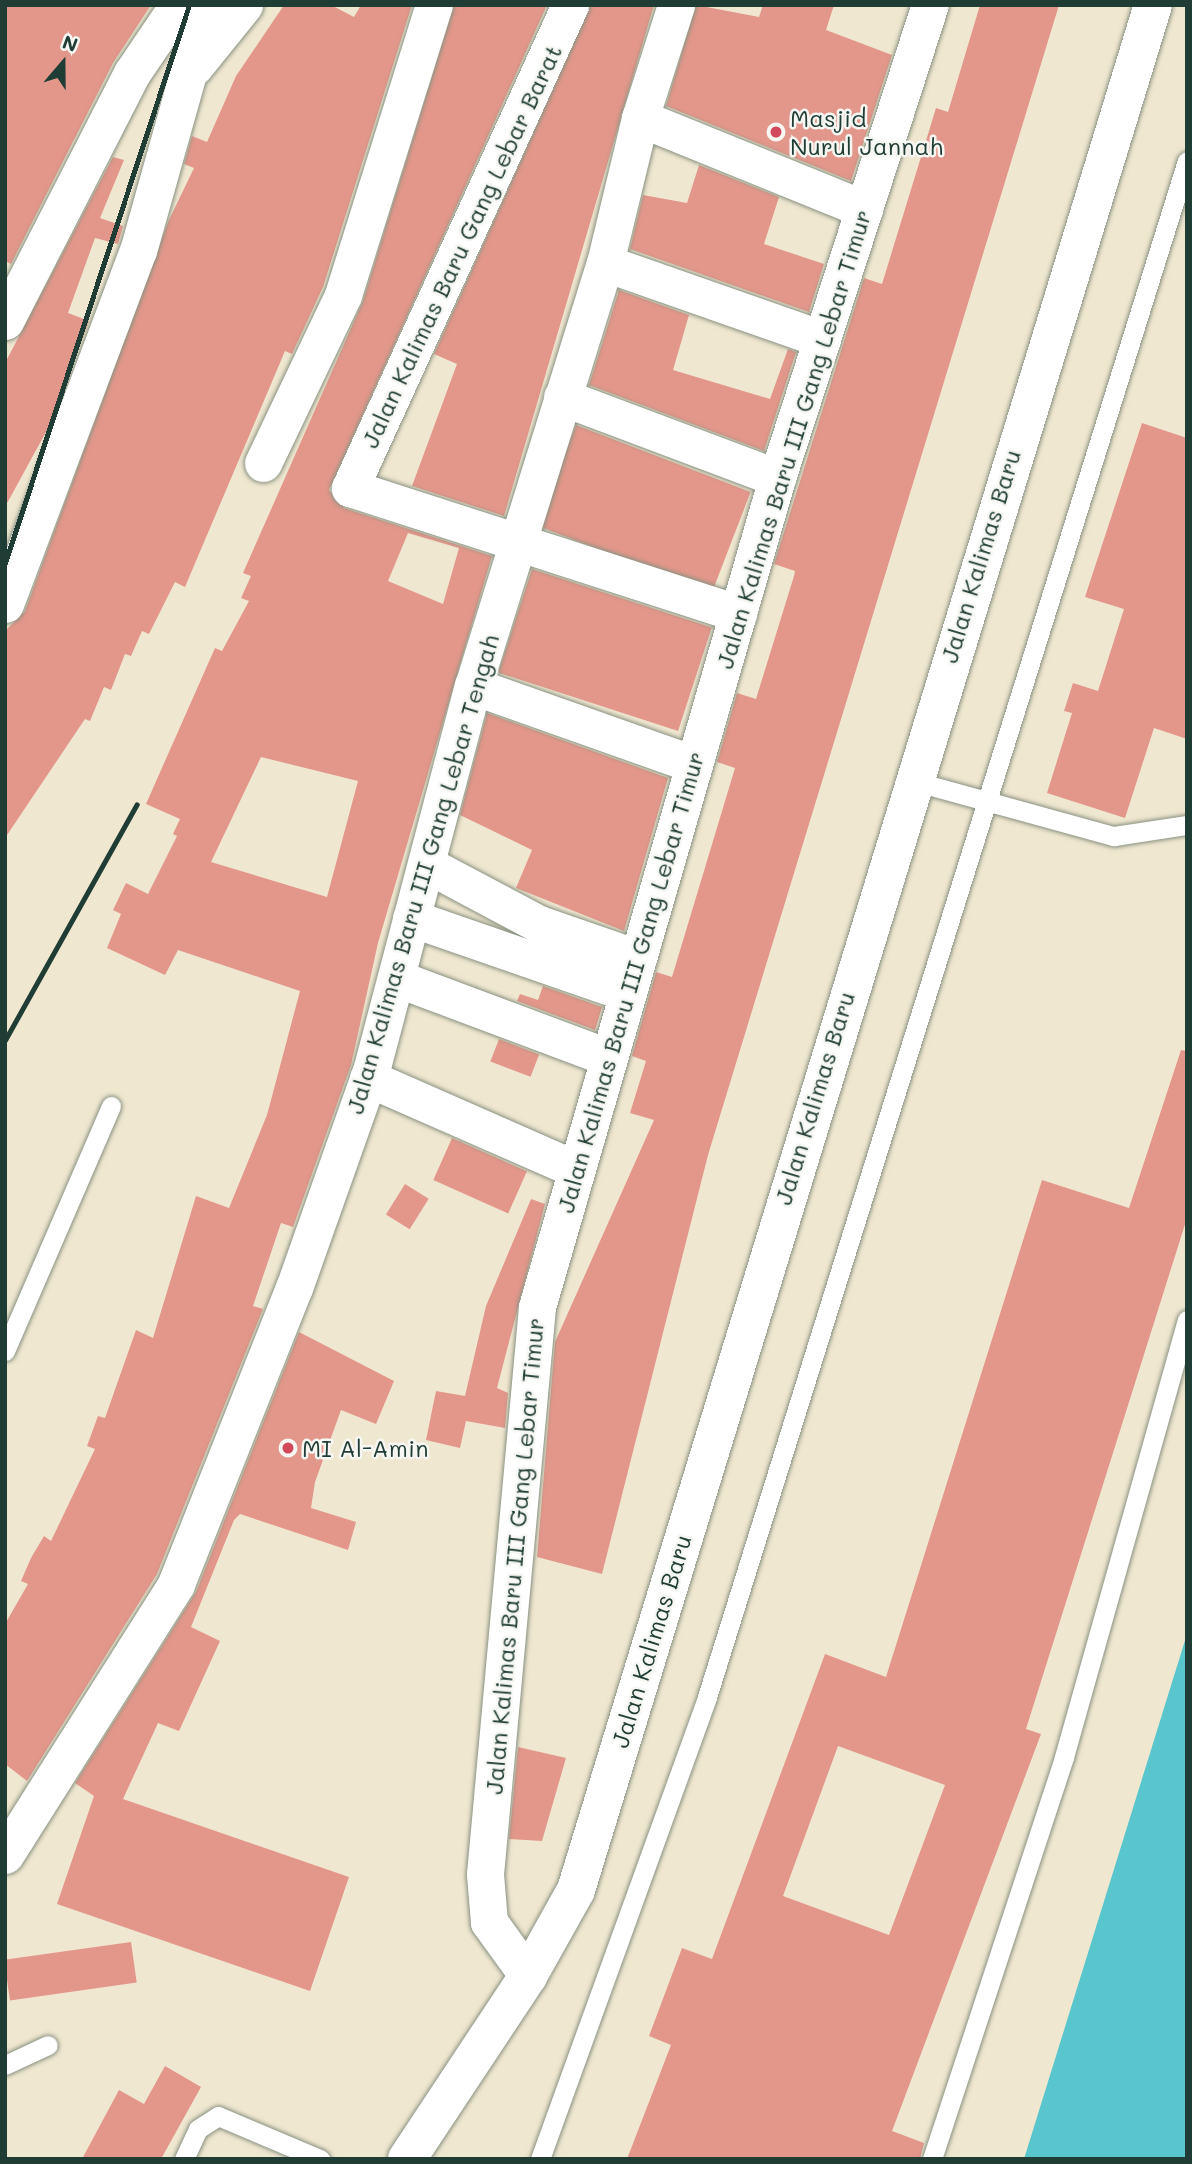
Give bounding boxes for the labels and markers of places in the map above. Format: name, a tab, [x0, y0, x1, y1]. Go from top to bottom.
place label: Masjid Nurul Jannah	[790, 104, 943, 160]
marker: Masjid Nurul Jannah	[768, 124, 784, 140]
place label: MI Al-Amin	[302, 1434, 428, 1462]
marker: MI Al-Amin	[280, 1440, 296, 1456]

